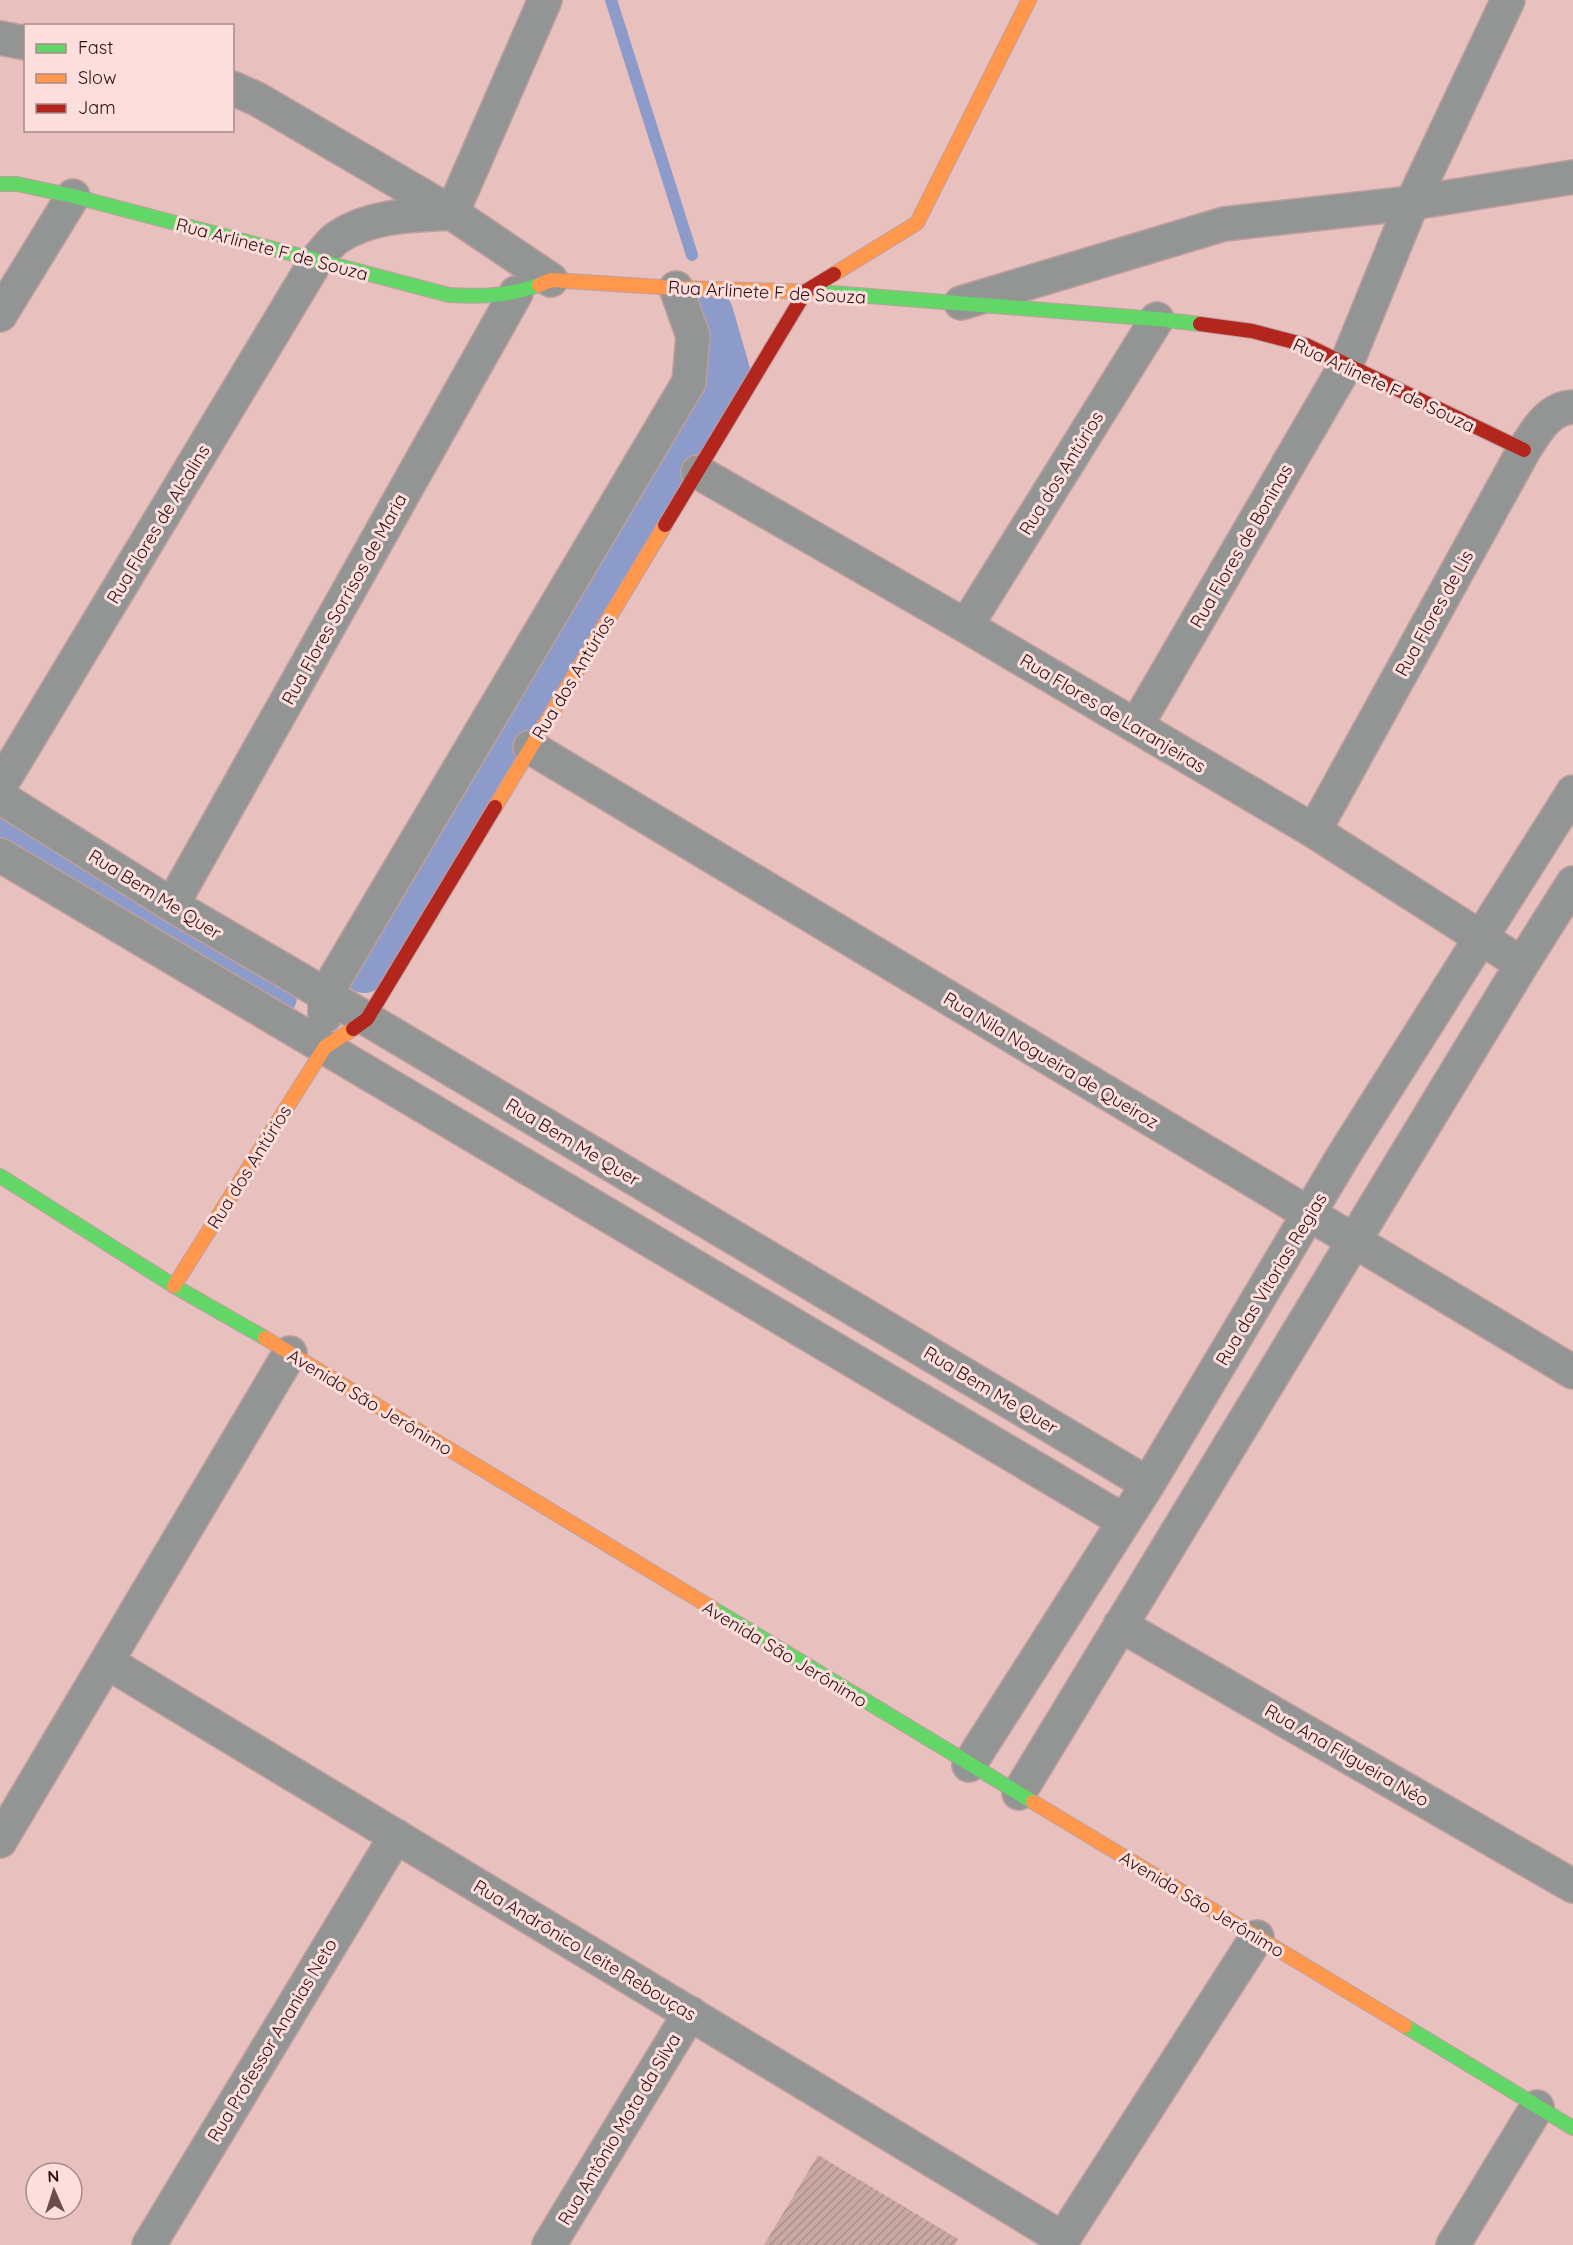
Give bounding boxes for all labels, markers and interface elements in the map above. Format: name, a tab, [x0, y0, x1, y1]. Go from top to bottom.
legend	[24, 24, 234, 132]
text: Fast	[78, 36, 113, 59]
text: Slow	[78, 66, 116, 89]
text: Jam	[78, 96, 116, 119]
street label: Rua Arlinete F de Souza	[173, 212, 371, 286]
street label: Rua Arlinete F de Souza	[668, 275, 866, 309]
street label: Rua Arlinete F de Souza	[1289, 333, 1479, 437]
street label: Rua dos Antúrios	[1014, 407, 1108, 539]
street label: Rua Flores de Alcalins	[101, 440, 215, 608]
street label: Rua Flores de Boninas	[1185, 460, 1297, 632]
street label: Rua Flores Sorrisos de Maria	[276, 489, 412, 709]
street label: Rua Flores de Lis	[1390, 546, 1478, 680]
street label: Rua dos Antúrios	[527, 610, 619, 744]
street label: Rua Flores de Laranjeiras	[1016, 648, 1210, 778]
street label: Rua Bem Me Quer	[84, 844, 226, 944]
street label: Rua Nila Nogueira de Queiroz	[939, 987, 1163, 1133]
street label: Rua Bem Me Quer	[502, 1093, 644, 1191]
street label: Rua dos Antúrios	[202, 1101, 296, 1233]
street label: Rua das Vitorias Regias	[1210, 1188, 1332, 1370]
street label: Rua Bem Me Quer	[920, 1341, 1062, 1439]
street label: Avenida São Jerônimo	[283, 1344, 457, 1460]
street label: Avenida São Jerônimo	[698, 1596, 872, 1712]
street label: Rua Ana Filgueira Néo	[1261, 1699, 1433, 1811]
street label: Avenida São Jerônimo	[1115, 1846, 1289, 1962]
street label: Rua Andrônico Leite Rebouças	[470, 1874, 700, 2026]
street label: Rua Professor Ananias Neto	[202, 1934, 342, 2146]
street label: Rua Antônio Mota da Silva	[553, 2029, 685, 2229]
north arrow	[24, 2161, 84, 2221]
text: N	[47, 2166, 60, 2186]

